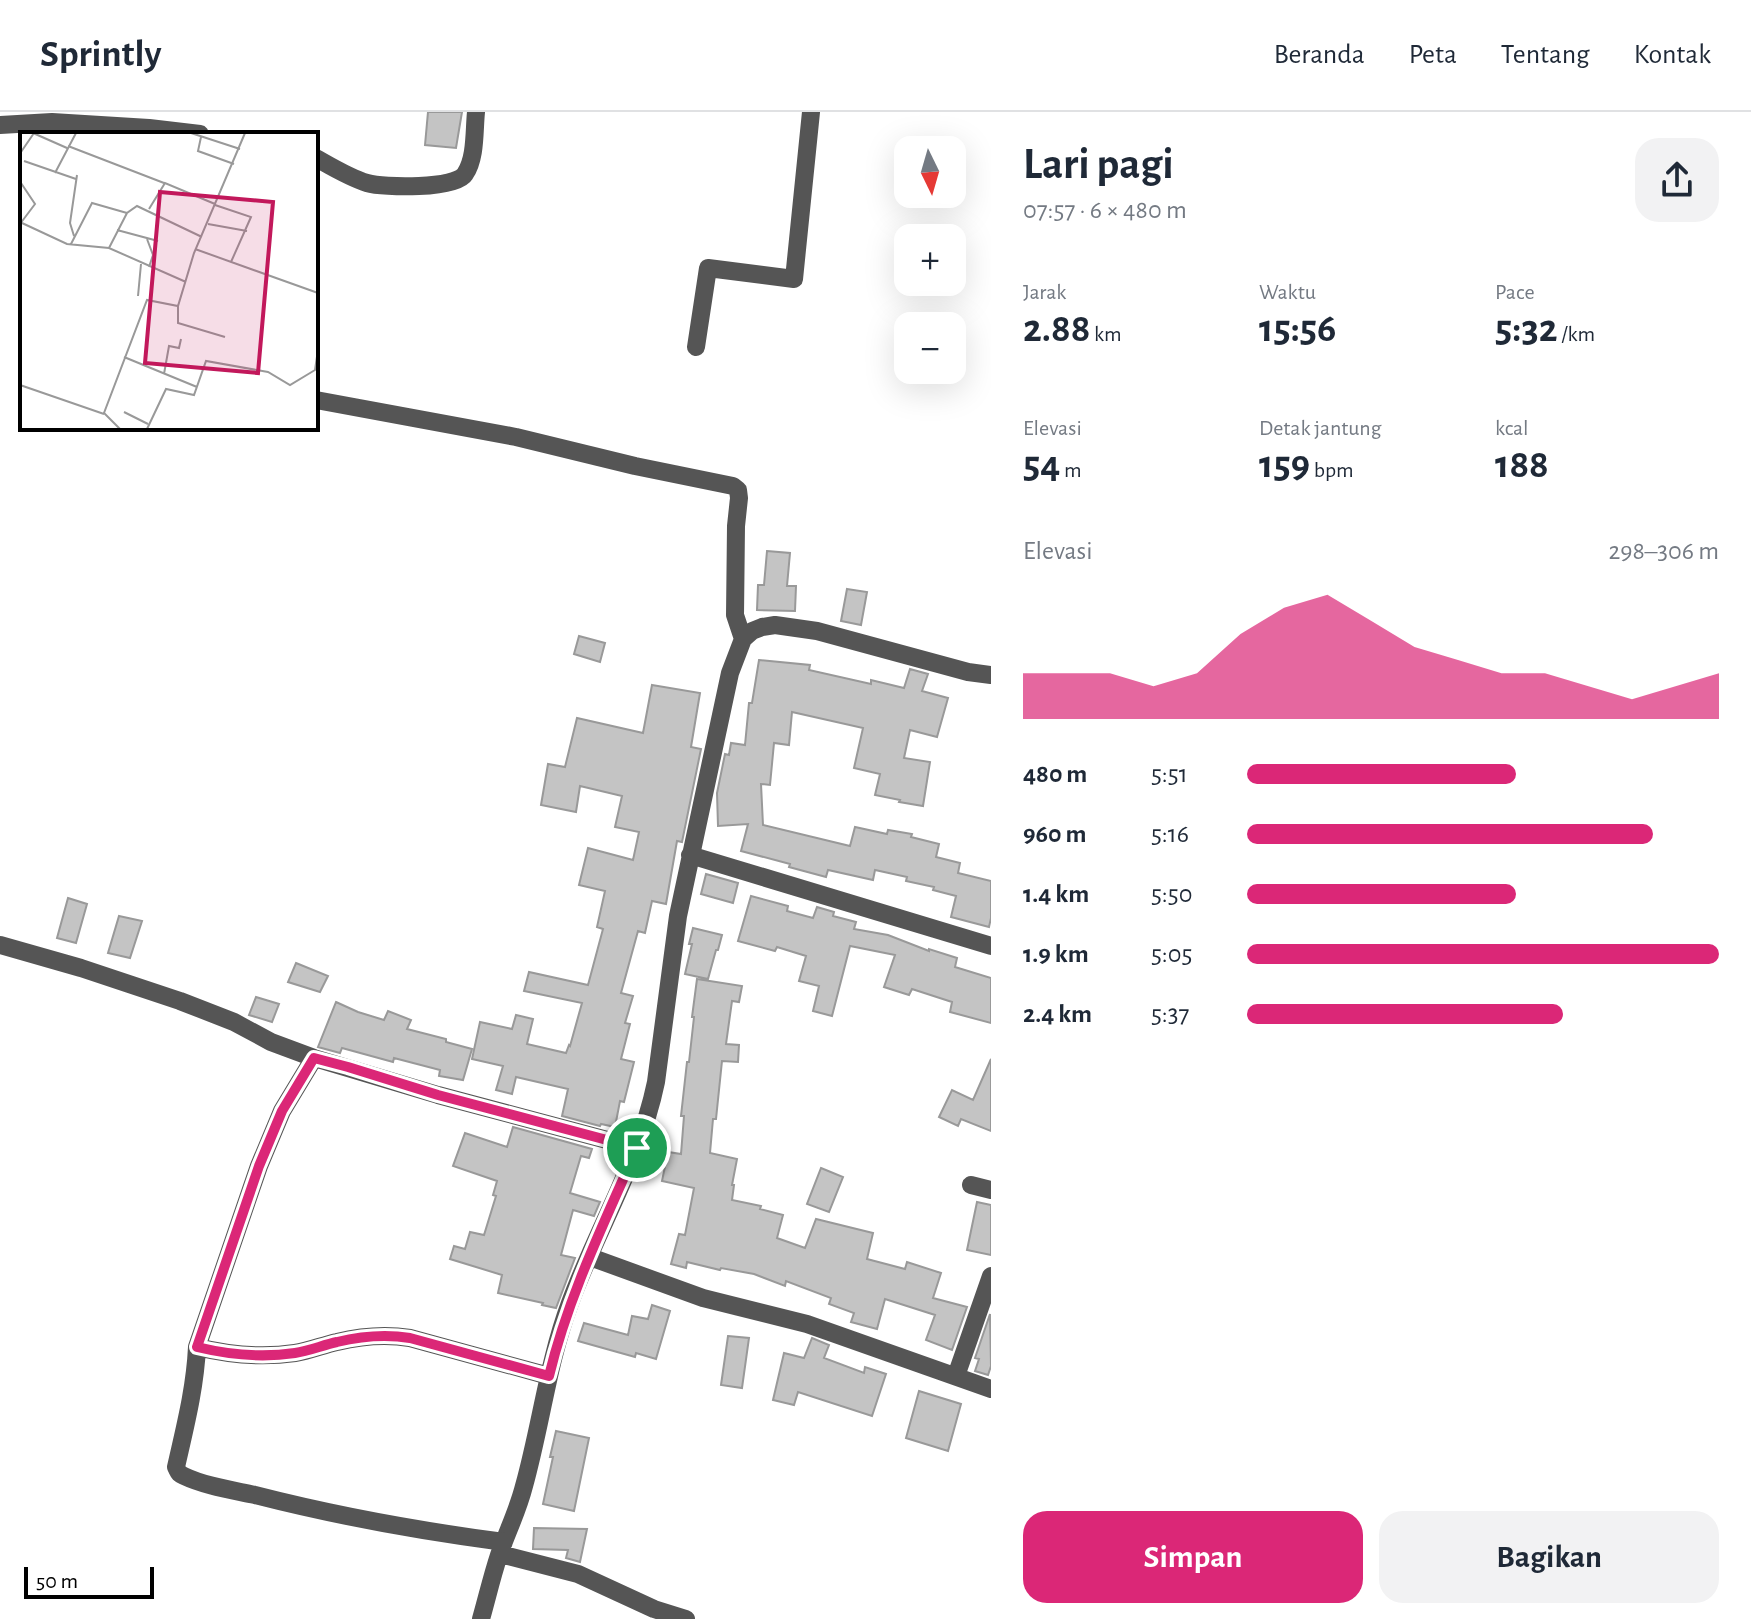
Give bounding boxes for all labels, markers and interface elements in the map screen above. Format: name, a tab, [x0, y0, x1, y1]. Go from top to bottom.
text: Sprintly	[40, 36, 161, 74]
text: Beranda	[1274, 41, 1365, 69]
text: Peta	[1409, 41, 1457, 69]
text: Tentang	[1501, 41, 1590, 69]
text: Kontak	[1634, 41, 1711, 69]
inset map	[20, 132, 318, 430]
north arrow	[894, 136, 966, 208]
map controls	[894, 136, 966, 384]
button: share	[1635, 138, 1719, 222]
text: Lari pagi	[1023, 143, 1174, 187]
text: 07:57 · 6 × 480 m	[1023, 197, 1187, 223]
button: +	[894, 224, 966, 296]
text: Jarak	[1023, 281, 1066, 303]
text: Waktu	[1259, 281, 1316, 303]
text: Pace	[1495, 281, 1535, 303]
text: 2.88	[1023, 309, 1090, 349]
text: 15:56	[1259, 309, 1336, 349]
text: 5:32	[1495, 309, 1558, 349]
button: −	[894, 312, 966, 384]
text: km	[1090, 323, 1122, 345]
text: /km	[1558, 323, 1595, 345]
text: Elevasi	[1023, 417, 1082, 439]
text: Detak jantung	[1259, 417, 1381, 439]
text: kcal	[1495, 417, 1529, 439]
text: 54	[1023, 445, 1060, 485]
text: 159	[1259, 445, 1310, 485]
text: 188	[1495, 445, 1549, 485]
text: m	[1060, 459, 1082, 481]
text: bpm	[1310, 459, 1354, 481]
text: Elevasi	[1023, 538, 1092, 564]
text: 298–306 m	[1608, 538, 1719, 564]
text: 480 m	[1023, 761, 1087, 787]
text: 5:51	[1151, 761, 1188, 787]
text: 960 m	[1023, 821, 1087, 847]
text: 5:16	[1151, 821, 1189, 847]
text: 1.4 km	[1023, 881, 1089, 907]
text: 5:50	[1151, 881, 1192, 907]
text: 1.9 km	[1023, 941, 1089, 967]
text: 5:05	[1151, 941, 1192, 967]
text: 2.4 km	[1023, 1001, 1092, 1027]
text: 5:37	[1151, 1001, 1189, 1027]
pin	[603, 1114, 671, 1182]
icon: arrive	[615, 1126, 659, 1170]
button: Simpan	[1023, 1511, 1363, 1603]
button: Bagikan	[1379, 1511, 1719, 1603]
scale bar	[24, 1563, 154, 1599]
text: 50 m	[36, 1570, 78, 1592]

